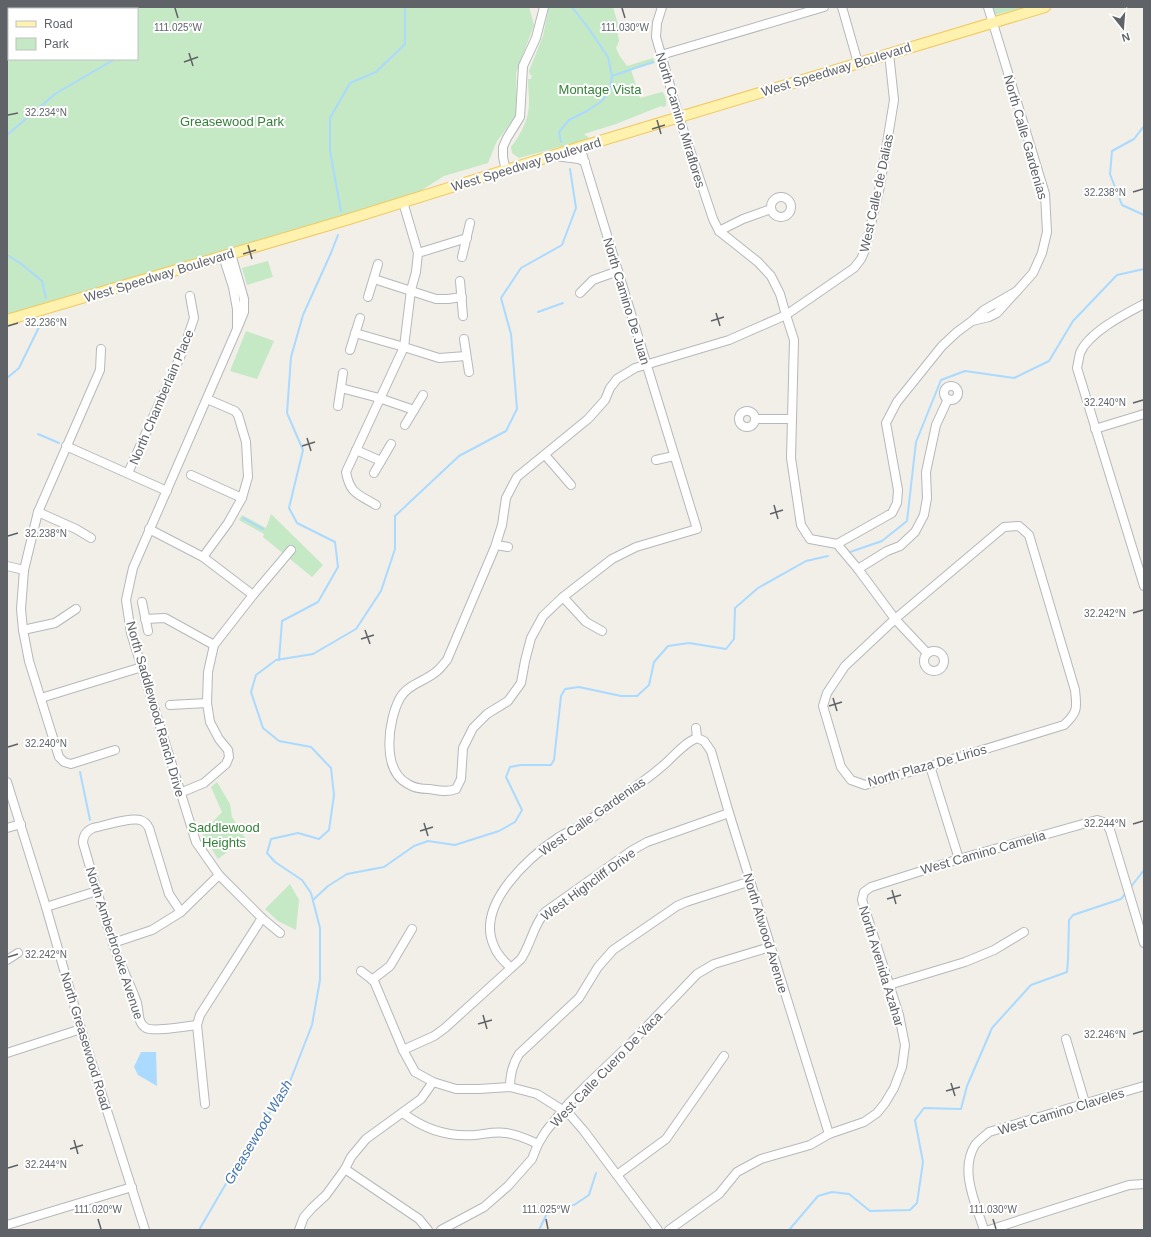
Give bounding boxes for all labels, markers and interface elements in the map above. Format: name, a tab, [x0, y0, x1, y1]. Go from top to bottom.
legend	[8, 8, 138, 60]
north arrow	[1103, 8, 1143, 48]
text: Road	[44, 17, 73, 31]
text: 111.025°W	[154, 22, 203, 33]
text: 111.030°W	[601, 22, 650, 33]
text: N	[1120, 31, 1131, 44]
text: Park	[44, 37, 70, 51]
street label: West Speedway Boulevard	[759, 40, 913, 99]
street label: North Camino Miraflores	[653, 51, 708, 190]
street label: North Calle Gardenias	[1001, 73, 1051, 201]
park label: Montage Vista	[559, 82, 642, 97]
text: 32.234°N	[25, 107, 67, 118]
park label: Greasewood Park	[180, 114, 285, 129]
street label: West Calle de Dalias	[857, 132, 896, 254]
street label: West Speedway Boulevard	[449, 135, 603, 194]
text: 32.238°N	[1084, 187, 1126, 198]
street label: North Camino De Juan	[600, 236, 653, 367]
street label: West Speedway Boulevard	[82, 246, 236, 305]
text: 32.236°N	[25, 317, 67, 328]
street label: North Chamberlain Place	[126, 327, 197, 467]
text: 32.240°N	[1084, 397, 1126, 408]
text: 32.238°N	[25, 528, 67, 539]
text: 32.242°N	[1084, 608, 1126, 619]
street label: North Saddlewood Ranch Drive	[123, 620, 188, 799]
text: 32.240°N	[25, 738, 67, 749]
street label: North Plaza De Lirios	[866, 741, 989, 790]
street label: West Calle Gardenias	[536, 774, 649, 859]
text: 32.244°N	[1084, 818, 1126, 829]
park label: Saddlewood Heights	[188, 820, 260, 850]
street label: West Camino Camelia	[919, 827, 1048, 877]
street label: West Highcliff Drive	[538, 845, 638, 924]
street label: North Amberbrooke Avenue	[83, 865, 146, 1021]
street label: North Atwood Avenue	[740, 871, 791, 995]
street label: North Avenida Azahar	[856, 904, 907, 1029]
text: 32.242°N	[25, 949, 67, 960]
street label: North Greasewood Road	[57, 970, 114, 1112]
street label: West Calle Cuero De Vaca	[547, 1008, 666, 1130]
text: 32.246°N	[1084, 1029, 1126, 1040]
water label: Greasewood Wash	[221, 1077, 296, 1187]
street label: West Camino Claveles	[996, 1085, 1127, 1138]
text: 32.244°N	[25, 1159, 67, 1170]
text: 111.020°W	[74, 1204, 123, 1215]
text: 111.025°W	[522, 1204, 571, 1215]
text: 111.030°W	[969, 1204, 1018, 1215]

